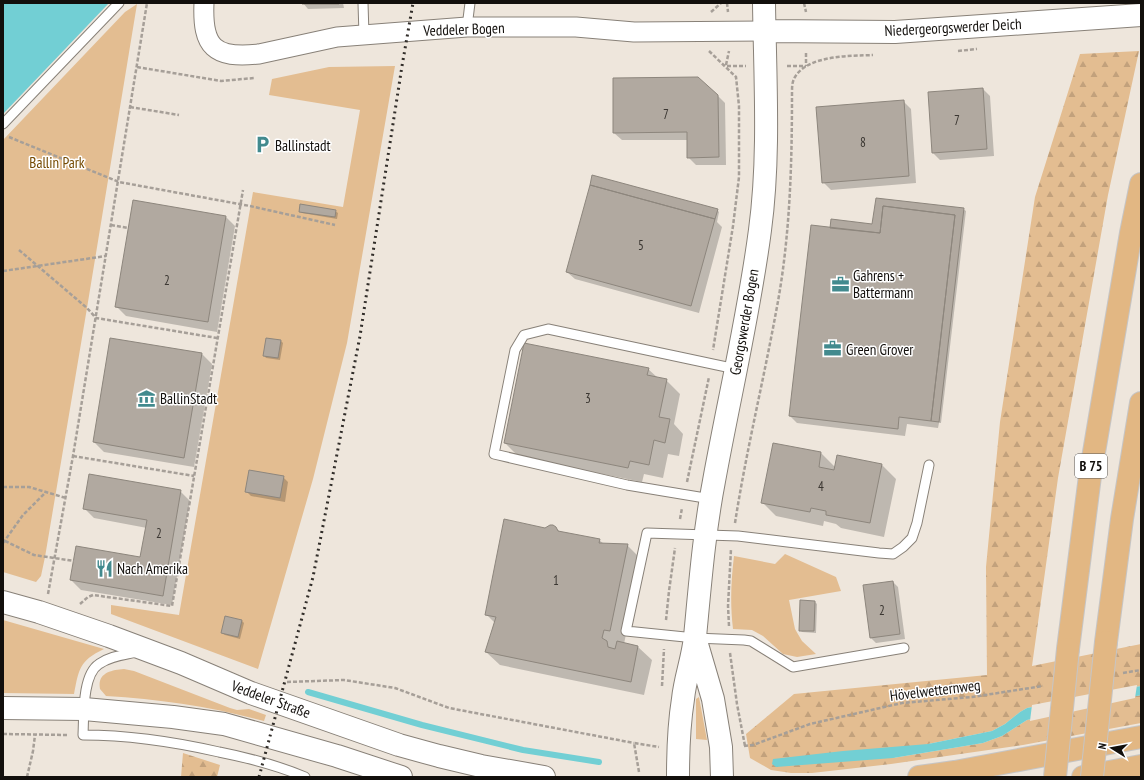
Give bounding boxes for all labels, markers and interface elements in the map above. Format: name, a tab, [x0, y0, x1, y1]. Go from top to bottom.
street label: Niedergeorgswerder Deich	[884, 14, 1022, 40]
street label: Veddeler Bogen	[422, 18, 505, 40]
house number: 7	[663, 106, 669, 123]
house number: 7	[954, 112, 960, 129]
house number: 8	[860, 134, 866, 151]
parking icon: Ballinstadt	[252, 135, 272, 155]
place label: Ballinstadt	[275, 136, 331, 155]
park label: Ballin Park	[29, 153, 85, 172]
house number: 5	[638, 237, 644, 254]
place label: Gahrens + Battermann	[853, 266, 913, 302]
street label: Georgswerder Bogen	[725, 267, 763, 377]
house number: 2	[164, 272, 170, 289]
office icon: Gahrens + Battermann	[830, 274, 850, 294]
office icon: Green Grover	[823, 339, 843, 359]
place label: Green Grover	[846, 340, 914, 359]
museum icon: BallinStadt	[137, 388, 157, 408]
place label: BallinStadt	[160, 389, 217, 408]
house number: 3	[585, 390, 591, 407]
road number: B 75	[1075, 454, 1107, 478]
house number: 4	[818, 478, 824, 495]
house number: 2	[156, 525, 162, 542]
restaurant icon: Nach Amerika	[94, 558, 114, 578]
place label: Nach Amerika	[117, 559, 188, 578]
house number: 1	[553, 572, 559, 589]
house number: 2	[879, 602, 885, 619]
street label: Hövelwetternweg	[889, 675, 981, 705]
street label: Veddeler Straße	[228, 676, 313, 722]
north arrow	[1092, 728, 1132, 768]
text: N	[1095, 742, 1110, 750]

